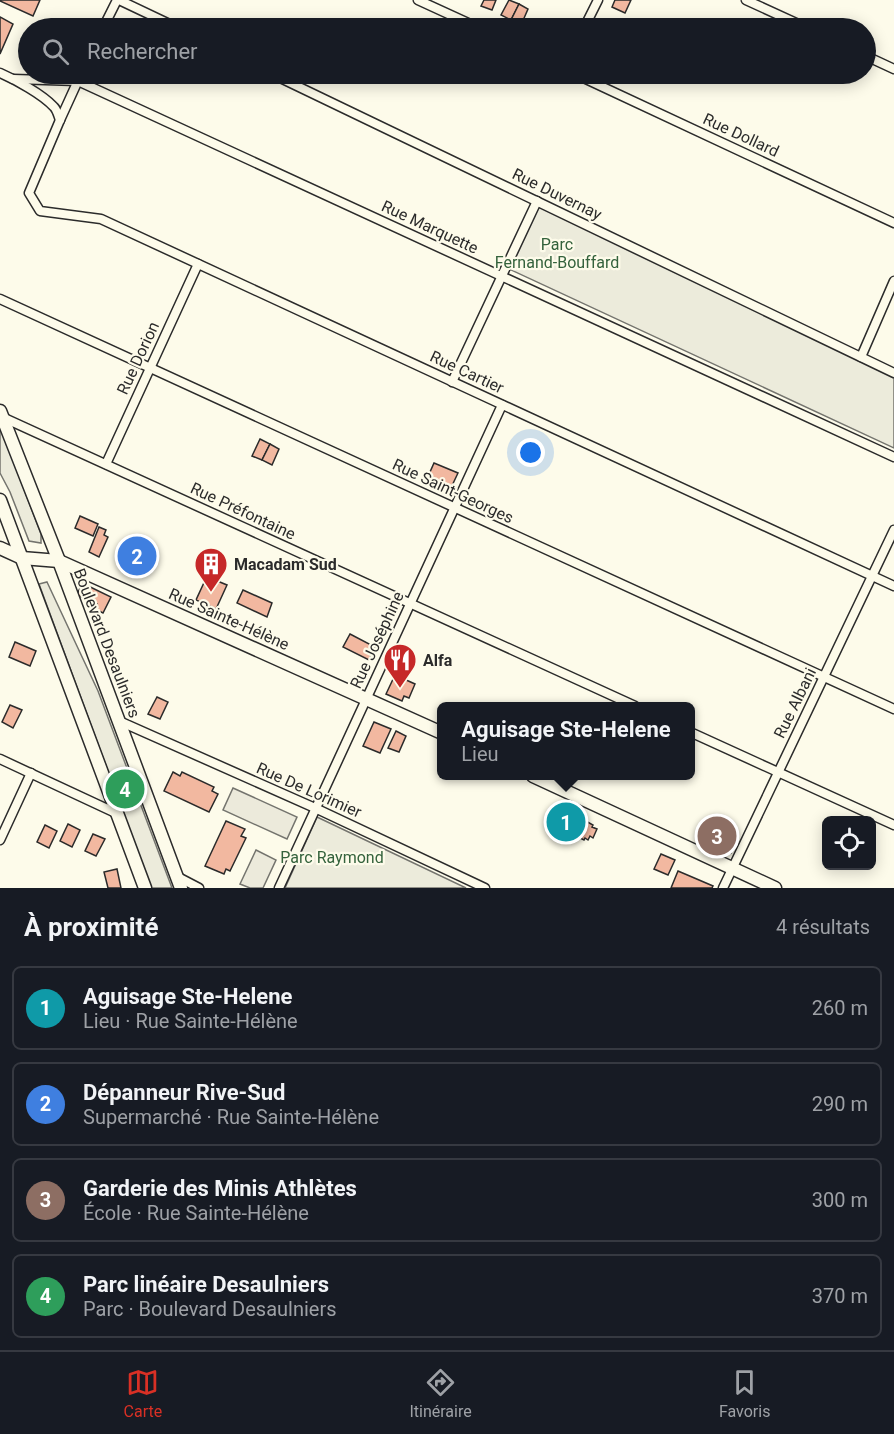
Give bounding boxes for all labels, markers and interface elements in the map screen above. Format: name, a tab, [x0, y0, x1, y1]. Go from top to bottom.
search box	[18, 18, 876, 84]
icon: search	[39, 35, 72, 68]
text: Rechercher	[87, 39, 198, 64]
street label: Rue Dollard	[700, 109, 782, 161]
street label: Rue Duvernay	[509, 164, 605, 224]
street label: Rue Marquette	[379, 196, 481, 258]
park label: Parc Fernand-Bouffard	[495, 235, 619, 272]
street label: Rue Dorion	[113, 319, 163, 397]
street label: Rue Cartier	[427, 347, 507, 398]
your location	[516, 438, 545, 467]
street label: Rue Saint-Georges	[390, 455, 516, 527]
street label: Rue Préfontaine	[187, 478, 299, 544]
pin: 2	[118, 534, 156, 578]
building icon: Macadam Sud	[193, 546, 229, 593]
place label: Macadam Sud	[234, 555, 337, 574]
street label: Boulevard Desaulniers	[70, 566, 144, 720]
street label: Rue Sainte-Hélène	[166, 584, 292, 654]
street label: Rue Joséphine	[346, 588, 408, 692]
restaurant icon: Alfa	[382, 642, 418, 689]
place label: Alfa	[423, 651, 453, 670]
street label: Rue Albani	[770, 665, 820, 741]
popup	[437, 702, 695, 780]
text: Aguisage Ste-Helene	[461, 717, 671, 742]
text: Lieu	[461, 742, 499, 766]
street label: Rue De Lorimier	[254, 758, 365, 822]
pin: 4	[106, 766, 144, 812]
pin: 1	[546, 800, 586, 844]
pin: 3	[698, 814, 736, 858]
map controls	[822, 816, 876, 870]
button: locate	[822, 816, 876, 870]
park label: Parc Raymond	[280, 848, 384, 867]
text: À proximité	[24, 912, 158, 942]
text: 4 résultats	[776, 915, 870, 939]
text: Aguisage Ste-Helene	[83, 984, 292, 1009]
text: 1	[40, 996, 51, 1020]
text: 260 m	[812, 996, 868, 1020]
text: Lieu · Rue Sainte-Hélène	[83, 1009, 298, 1033]
text: Dépanneur Rive-Sud	[83, 1080, 285, 1105]
text: 2	[40, 1092, 51, 1116]
text: 290 m	[812, 1092, 868, 1116]
text: Supermarché · Rue Sainte-Hélène	[83, 1105, 379, 1129]
text: Garderie des Minis Athlètes	[83, 1176, 357, 1201]
text: 3	[40, 1188, 51, 1212]
text: 300 m	[812, 1188, 868, 1212]
text: École · Rue Sainte-Hélène	[83, 1201, 309, 1225]
text: Parc linéaire Desaulniers	[83, 1272, 329, 1297]
text: 4	[40, 1284, 51, 1308]
text: 370 m	[812, 1284, 868, 1308]
text: Parc · Boulevard Desaulniers	[83, 1297, 337, 1321]
tab: Carte	[124, 1366, 162, 1421]
tab: Itinéraire	[409, 1366, 472, 1421]
tab: Favoris	[719, 1366, 770, 1421]

